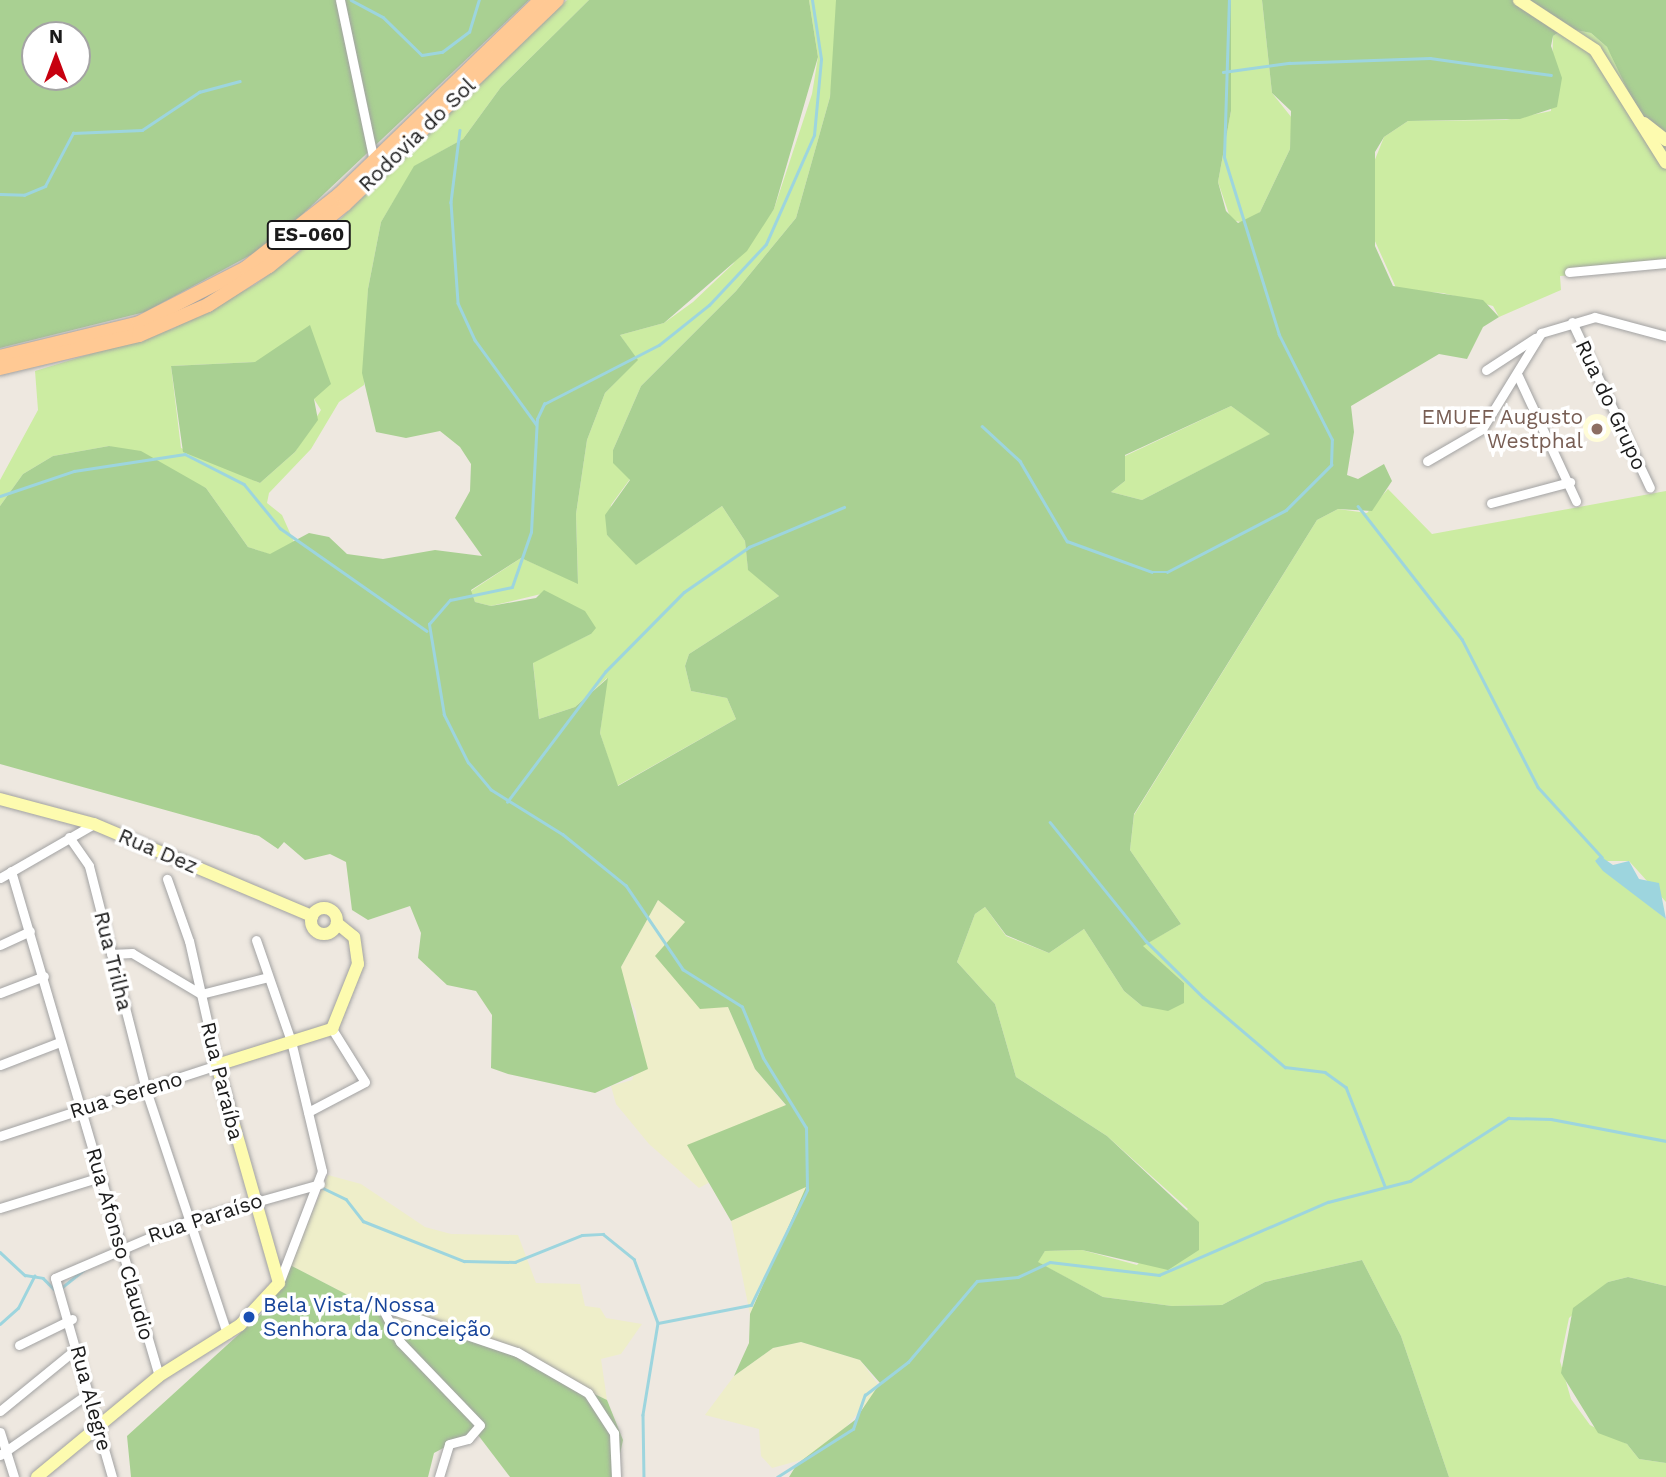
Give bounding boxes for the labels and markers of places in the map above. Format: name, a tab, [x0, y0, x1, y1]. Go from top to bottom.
place label: EMUEF Augusto Westphal	[1420, 404, 1583, 454]
marker: EMUEF Augusto Westphal	[1589, 421, 1605, 437]
place label: Bela Vista/Nossa Senhora da Conceição	[263, 1292, 492, 1342]
marker: Bela Vista/Nossa Senhora da Conceição	[241, 1309, 257, 1325]

